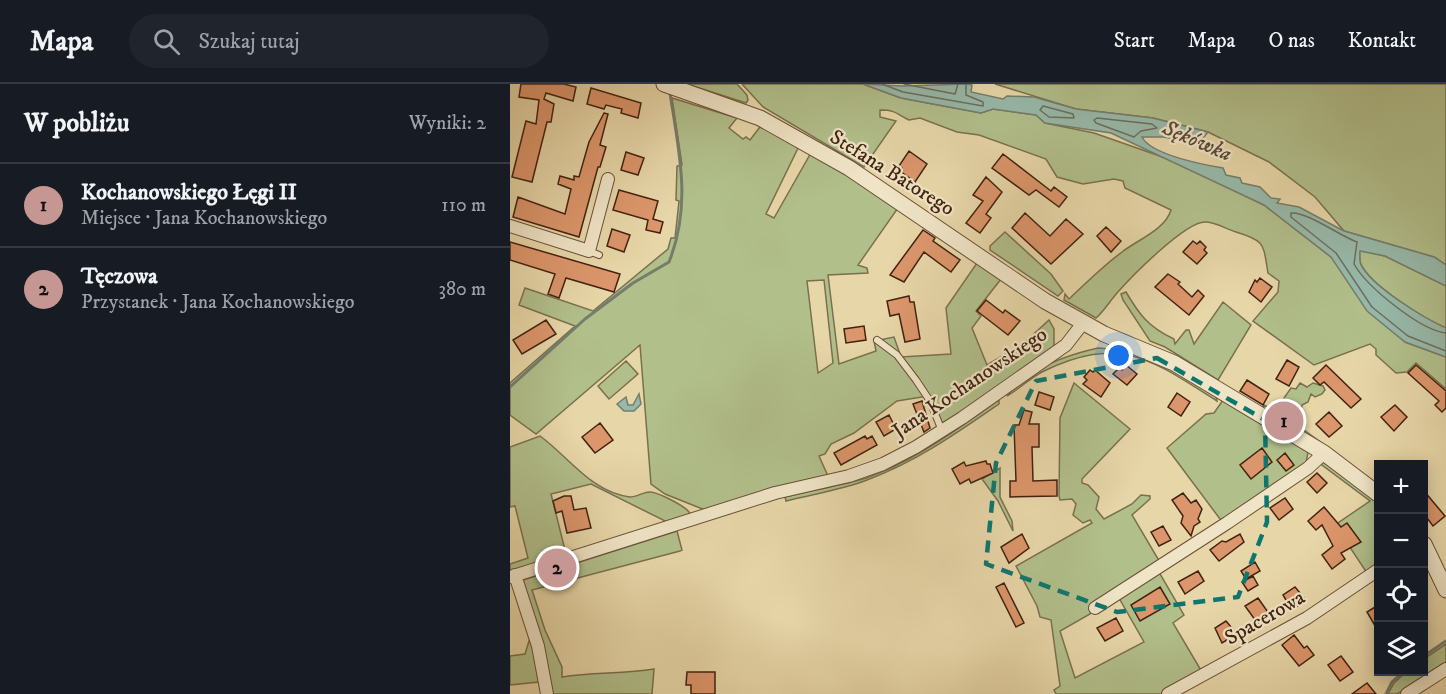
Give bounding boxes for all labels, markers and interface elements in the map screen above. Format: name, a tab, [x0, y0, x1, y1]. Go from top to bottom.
search box	[129, 14, 549, 68]
text: Mapa	[30, 24, 93, 59]
icon: search	[150, 25, 183, 58]
text: Szukaj tutaj	[198, 28, 300, 55]
text: Start	[1114, 28, 1155, 54]
text: Mapa	[1188, 28, 1235, 54]
text: O nas	[1268, 28, 1315, 54]
text: Kontakt	[1348, 28, 1416, 54]
text: W pobliżu	[24, 107, 129, 140]
text: Wyniki: 2	[409, 111, 486, 136]
water label: Sękówka	[1157, 114, 1236, 168]
street label: Stefana Batorego	[825, 124, 959, 222]
text: Kochanowskiego Łęgi II	[81, 179, 297, 206]
text: 1	[40, 193, 47, 218]
text: 110 m	[441, 193, 486, 218]
text: Miejsce · Jana Kochanowskiego	[81, 206, 327, 231]
text: Tęczowa	[81, 263, 158, 290]
text: 2	[39, 277, 48, 302]
text: 380 m	[438, 277, 486, 302]
text: Przystanek · Jana Kochanowskiego	[81, 290, 355, 315]
street label: Jana Kochanowskiego	[886, 321, 1052, 446]
your location	[1104, 341, 1133, 370]
pin: 1	[1264, 398, 1304, 444]
map controls	[1374, 460, 1428, 676]
button: +	[1374, 460, 1428, 514]
button: −	[1374, 514, 1428, 568]
pin: 2	[538, 546, 576, 590]
button: locate	[1374, 568, 1428, 622]
street label: Spacerowa	[1220, 585, 1310, 651]
button: layers	[1374, 622, 1428, 676]

